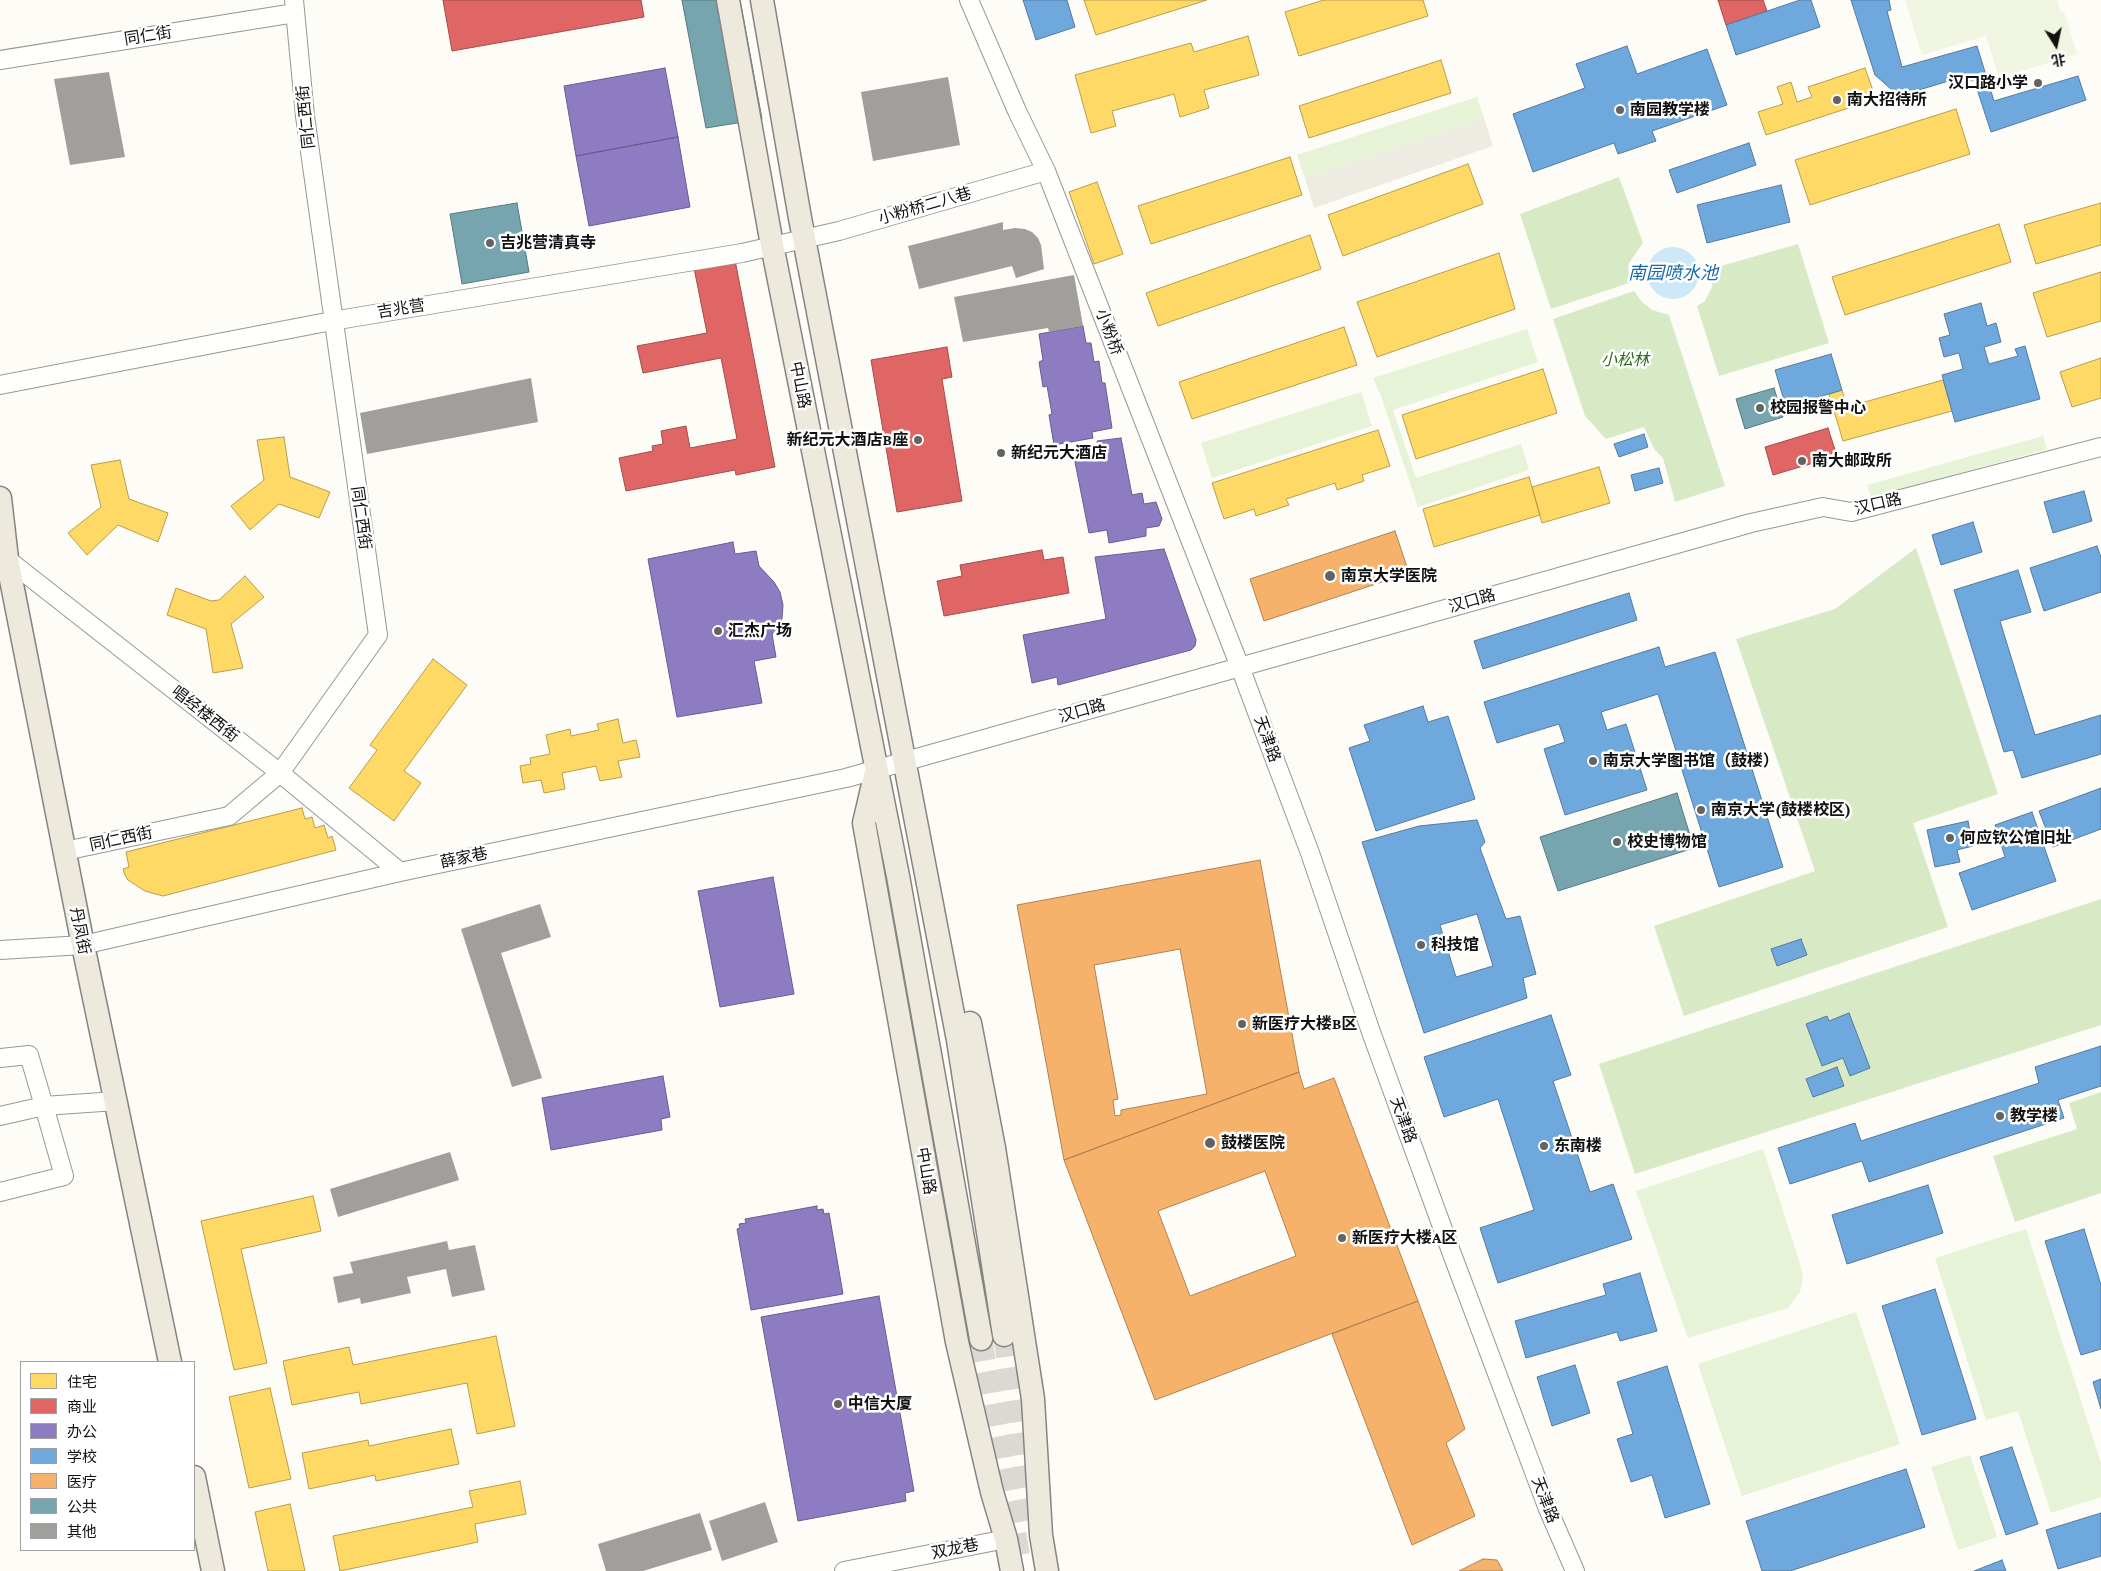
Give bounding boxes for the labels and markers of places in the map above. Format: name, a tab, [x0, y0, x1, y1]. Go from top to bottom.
place label: 汉口路小学	[1948, 73, 2028, 93]
marker: 汉口路小学	[2032, 77, 2044, 89]
place label: 南大招待所	[1847, 90, 1927, 110]
marker: 南大招待所	[1831, 94, 1843, 106]
place label: 南园教学楼	[1630, 100, 1710, 120]
marker: 南园教学楼	[1614, 104, 1626, 116]
place label: 吉兆营清真寺	[500, 233, 596, 253]
marker: 吉兆营清真寺	[484, 237, 496, 249]
place label: 校园报警中心	[1770, 398, 1866, 418]
marker: 校园报警中心	[1754, 402, 1766, 414]
place label: 新纪元大酒店B座	[787, 430, 908, 450]
marker: 新纪元大酒店B座	[912, 434, 924, 446]
place label: 新纪元大酒店	[1011, 443, 1107, 463]
marker: 新纪元大酒店	[995, 447, 1007, 459]
place label: 南大邮政所	[1812, 451, 1892, 471]
marker: 南大邮政所	[1796, 455, 1808, 467]
place label: 南京大学医院	[1341, 566, 1437, 586]
marker: 南京大学医院	[1323, 569, 1337, 583]
place label: 汇杰广场	[728, 621, 792, 641]
marker: 汇杰广场	[712, 625, 724, 637]
place label: 南京大学图书馆（鼓楼）	[1603, 751, 1779, 771]
marker: 南京大学图书馆（鼓楼）	[1587, 755, 1599, 767]
place label: 南京大学(鼓楼校区)	[1711, 800, 1851, 820]
marker: 南京大学(鼓楼校区)	[1695, 804, 1707, 816]
place label: 何应钦公馆旧址	[1960, 828, 2072, 848]
place label: 校史博物馆	[1627, 832, 1707, 852]
marker: 何应钦公馆旧址	[1944, 832, 1956, 844]
marker: 校史博物馆	[1611, 836, 1623, 848]
place label: 科技馆	[1431, 935, 1479, 955]
marker: 科技馆	[1415, 939, 1427, 951]
place label: 新医疗大楼B区	[1252, 1014, 1357, 1034]
marker: 新医疗大楼B区	[1236, 1018, 1248, 1030]
place label: 教学楼	[2010, 1106, 2058, 1126]
marker: 教学楼	[1994, 1110, 2006, 1122]
place label: 鼓楼医院	[1221, 1133, 1285, 1153]
marker: 鼓楼医院	[1203, 1136, 1217, 1150]
place label: 东南楼	[1554, 1136, 1602, 1156]
marker: 东南楼	[1538, 1140, 1550, 1152]
place label: 新医疗大楼A区	[1352, 1228, 1458, 1248]
marker: 新医疗大楼A区	[1336, 1232, 1348, 1244]
place label: 中信大厦	[848, 1394, 912, 1414]
marker: 中信大厦	[832, 1398, 844, 1410]

